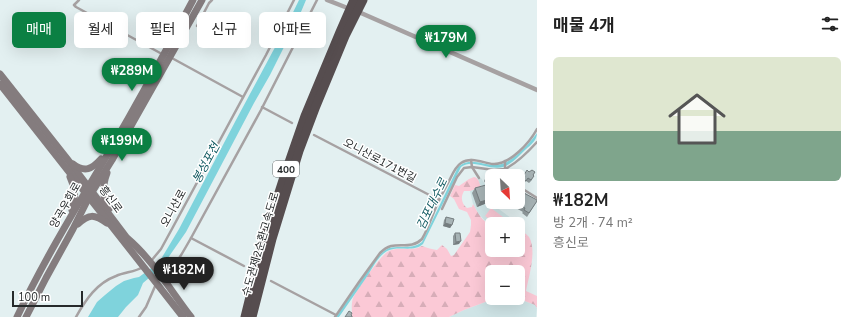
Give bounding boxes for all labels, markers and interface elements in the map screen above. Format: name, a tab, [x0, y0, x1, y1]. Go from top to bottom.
chip: 매매	[12, 12, 66, 48]
chip: 월세	[74, 12, 128, 48]
chip: 필터	[136, 12, 189, 48]
chip: 신규	[197, 12, 251, 48]
chip: 아파트	[259, 12, 326, 48]
icon: filters	[819, 13, 841, 35]
text: 매물 4개	[553, 14, 615, 37]
pin: ₩179M	[418, 25, 474, 59]
text: ₩179M	[425, 29, 467, 47]
pin: ₩289M	[104, 58, 160, 92]
text: ₩289M	[111, 62, 153, 80]
icon: home	[661, 83, 733, 155]
pin: ₩199M	[94, 128, 150, 162]
text: ₩199M	[101, 132, 143, 150]
street label: 오니산로171번길	[341, 135, 419, 186]
water label: 봉성포천	[189, 138, 224, 186]
road number: 400	[273, 161, 299, 177]
north arrow	[485, 169, 525, 209]
map controls	[485, 169, 525, 305]
water label: 김포대수로	[413, 175, 452, 232]
street label: 양곡우회로	[46, 180, 85, 231]
street label: 흥신로	[95, 183, 126, 216]
street label: 오니산로	[157, 187, 190, 230]
text: ₩182M	[553, 189, 609, 212]
street label: 수도권제2순환고속도로	[238, 190, 283, 298]
text: 방 2개 · 74 m²	[553, 214, 633, 232]
button: +	[485, 217, 525, 257]
text: 흥신로	[553, 234, 589, 252]
pin: ₩182M	[156, 257, 212, 291]
text: ₩182M	[163, 261, 205, 279]
button: −	[485, 265, 525, 305]
scale bar	[12, 289, 83, 308]
text: 100 m	[18, 290, 50, 305]

